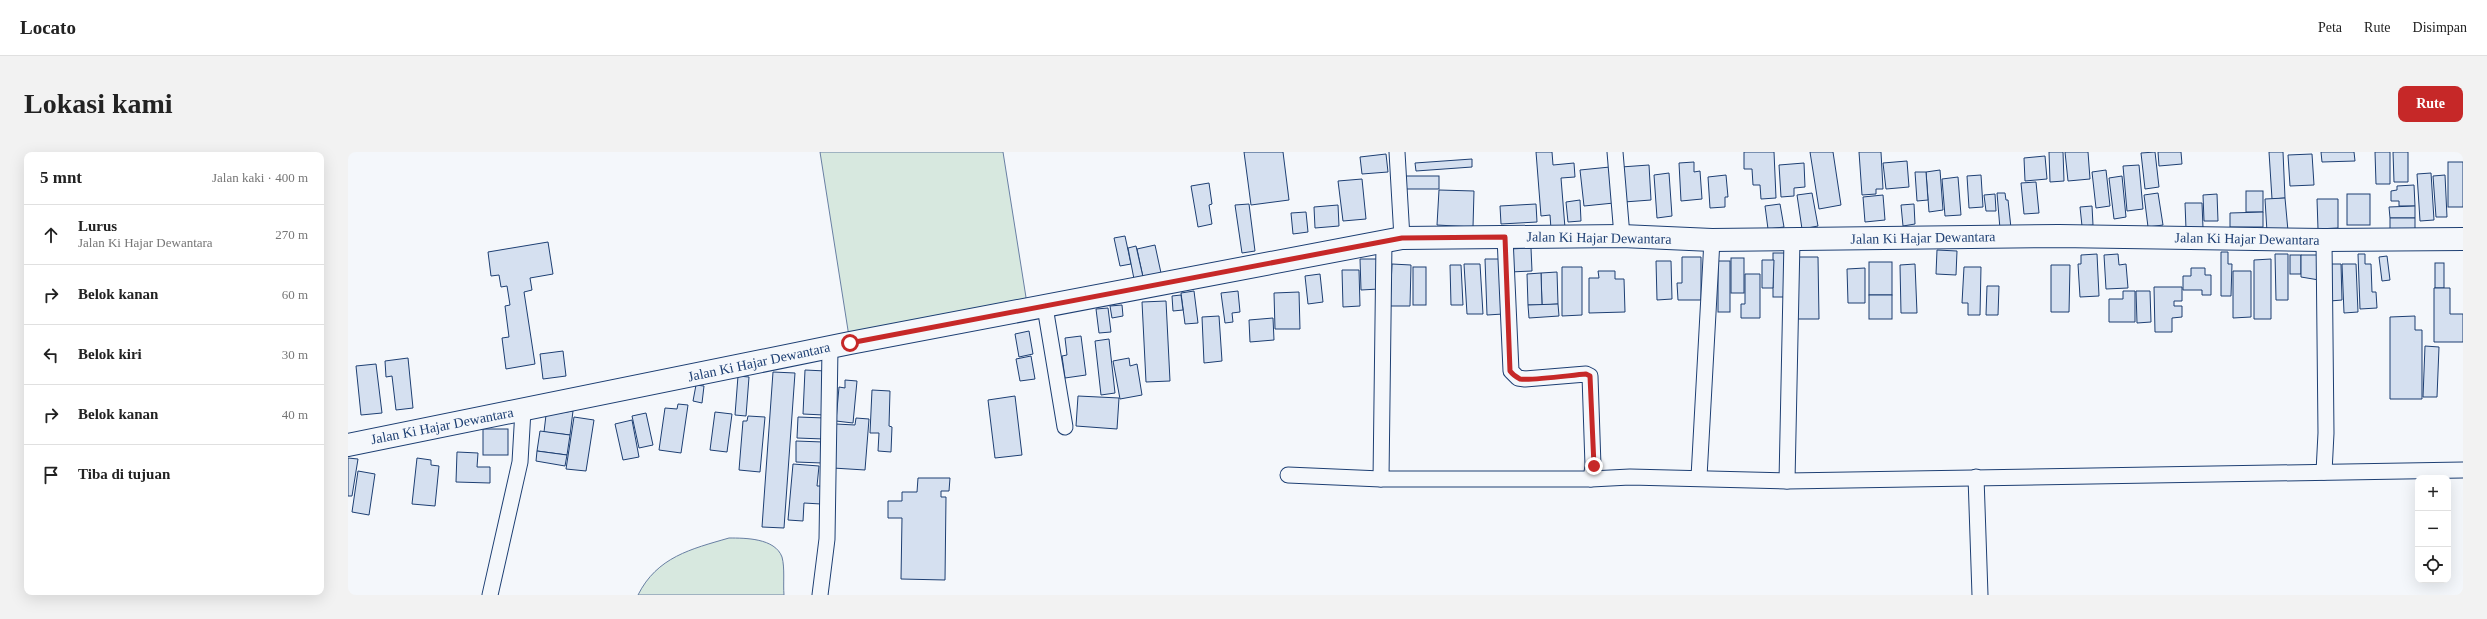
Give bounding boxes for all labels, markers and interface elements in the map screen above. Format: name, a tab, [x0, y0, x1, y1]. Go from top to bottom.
text: Locato	[20, 17, 76, 38]
text: Peta	[2318, 20, 2342, 35]
text: Rute	[2364, 20, 2391, 35]
text: Disimpan	[2413, 20, 2467, 35]
button: Rute	[2398, 86, 2463, 122]
text: Lokasi kami	[24, 88, 173, 119]
text: 5 mnt	[40, 168, 82, 187]
text: Jalan kaki · 400 m	[212, 170, 308, 185]
text: Lurus	[78, 218, 117, 234]
icon: ahead	[40, 224, 62, 246]
text: 270 m	[275, 227, 308, 242]
street label: Jalan Ki Hajar Dewantara	[1526, 229, 1672, 247]
street label: Jalan Ki Hajar Dewantara	[1850, 229, 1996, 247]
street label: Jalan Ki Hajar Dewantara	[2174, 230, 2320, 248]
text: Jalan Ki Hajar Dewantara	[78, 235, 213, 250]
icon: right	[40, 284, 62, 306]
text: Belok kanan	[78, 286, 158, 302]
text: 60 m	[282, 287, 308, 302]
route start	[841, 334, 859, 352]
street label: Jalan Ki Hajar Dewantara	[687, 339, 832, 384]
icon: left	[40, 344, 62, 366]
text: Belok kiri	[78, 346, 142, 362]
text: 30 m	[282, 347, 308, 362]
icon: right	[40, 404, 62, 426]
street label: Jalan Ki Hajar Dewantara	[369, 405, 515, 447]
text: Belok kanan	[78, 406, 158, 422]
text: 40 m	[282, 407, 308, 422]
route end	[1585, 457, 1603, 475]
icon: arrive	[40, 464, 62, 486]
text: Tiba di tujuan	[78, 466, 170, 482]
map controls	[2415, 475, 2451, 583]
button: +	[2415, 475, 2451, 511]
button: −	[2415, 511, 2451, 547]
button: locate	[2415, 547, 2451, 583]

